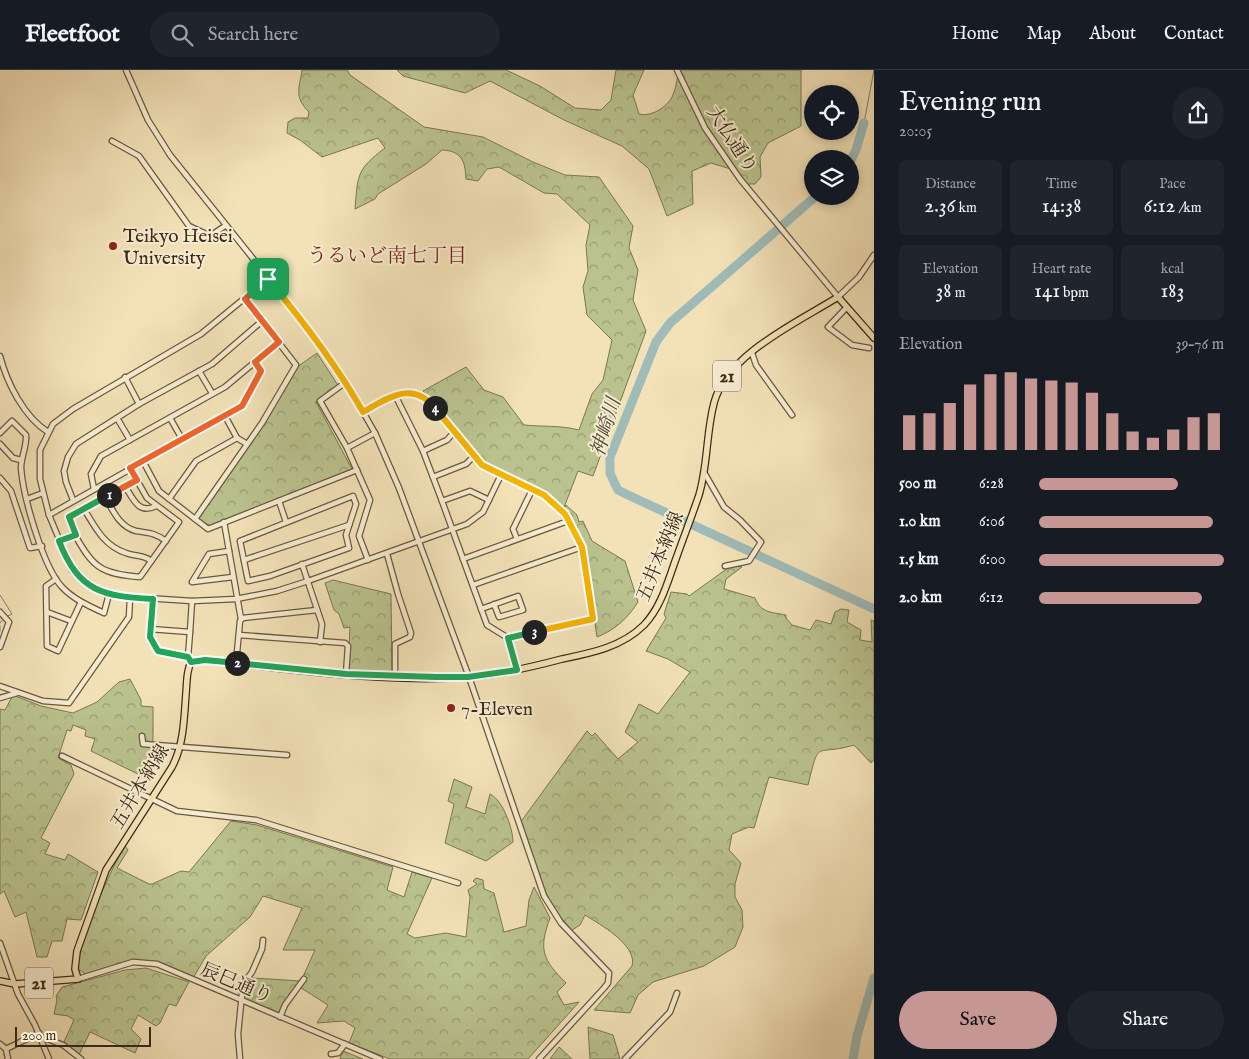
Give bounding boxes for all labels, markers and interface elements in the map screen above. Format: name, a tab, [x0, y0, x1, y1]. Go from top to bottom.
search box	[150, 12, 500, 57]
text: Fleetfoot	[25, 19, 120, 50]
icon: search	[168, 21, 196, 49]
text: Search here	[208, 23, 298, 47]
text: Home	[952, 23, 999, 46]
text: Map	[1027, 23, 1061, 46]
text: About	[1089, 23, 1136, 46]
text: Contact	[1164, 23, 1224, 46]
map controls	[804, 85, 859, 205]
button: locate	[804, 85, 859, 140]
text: Evening run	[899, 85, 1042, 120]
button: share	[1172, 87, 1224, 139]
street label: 大仏通り	[701, 102, 762, 179]
text: 20:05	[899, 122, 932, 142]
button: layers	[804, 150, 859, 205]
text: Distance	[925, 175, 976, 193]
text: Time	[1046, 175, 1077, 193]
text: Pace	[1159, 175, 1186, 193]
text: 2.36	[924, 193, 955, 220]
text: 14:38	[1042, 193, 1081, 220]
text: 6:12	[1143, 193, 1175, 220]
text: km	[955, 199, 977, 217]
text: /km	[1175, 199, 1202, 217]
place label: Teikyo Heisei University	[123, 225, 233, 271]
marker: Teikyo Heisei University	[107, 240, 119, 252]
district label: うるいど南七丁目	[307, 244, 467, 269]
pin	[247, 258, 289, 300]
text: Elevation	[923, 260, 978, 278]
text: Heart rate	[1032, 260, 1091, 278]
text: kcal	[1161, 260, 1184, 278]
icon: arrive	[254, 265, 282, 293]
text: 38	[936, 278, 952, 305]
text: 141	[1034, 278, 1060, 305]
text: 183	[1161, 278, 1184, 305]
text: m	[952, 284, 965, 302]
text: bpm	[1060, 284, 1089, 302]
text: Elevation	[899, 335, 962, 355]
text: 39–76 m	[1176, 335, 1224, 355]
road number: 21	[713, 360, 741, 392]
water label: 神崎川	[586, 393, 628, 460]
pin: 4	[422, 396, 448, 420]
text: 4	[432, 399, 439, 417]
text: 500 m	[899, 474, 936, 494]
text: 6:28	[979, 474, 1004, 494]
pin: 1	[96, 482, 122, 508]
text: 1	[107, 486, 112, 504]
street label: 五井本納線	[632, 508, 690, 605]
text: 1.0 km	[899, 512, 941, 532]
text: 6:06	[979, 512, 1005, 532]
text: 1.5 km	[899, 550, 939, 570]
text: 6:00	[979, 550, 1006, 570]
text: 2.0 km	[899, 588, 942, 608]
text: 6:12	[979, 588, 1003, 608]
pin: 3	[522, 620, 546, 644]
text: 3	[532, 623, 537, 641]
pin: 2	[224, 650, 250, 676]
text: 2	[234, 654, 241, 672]
place label: 7-Eleven	[461, 698, 533, 722]
marker: 7-Eleven	[445, 702, 457, 714]
street label: 五井本納線	[106, 740, 175, 834]
street label: 辰巳通り	[197, 958, 276, 1010]
road number: 21	[25, 968, 53, 998]
button: Save	[899, 991, 1057, 1049]
button: Share	[1067, 991, 1224, 1049]
scale bar	[15, 1024, 151, 1047]
text: 200 m	[22, 1027, 56, 1045]

